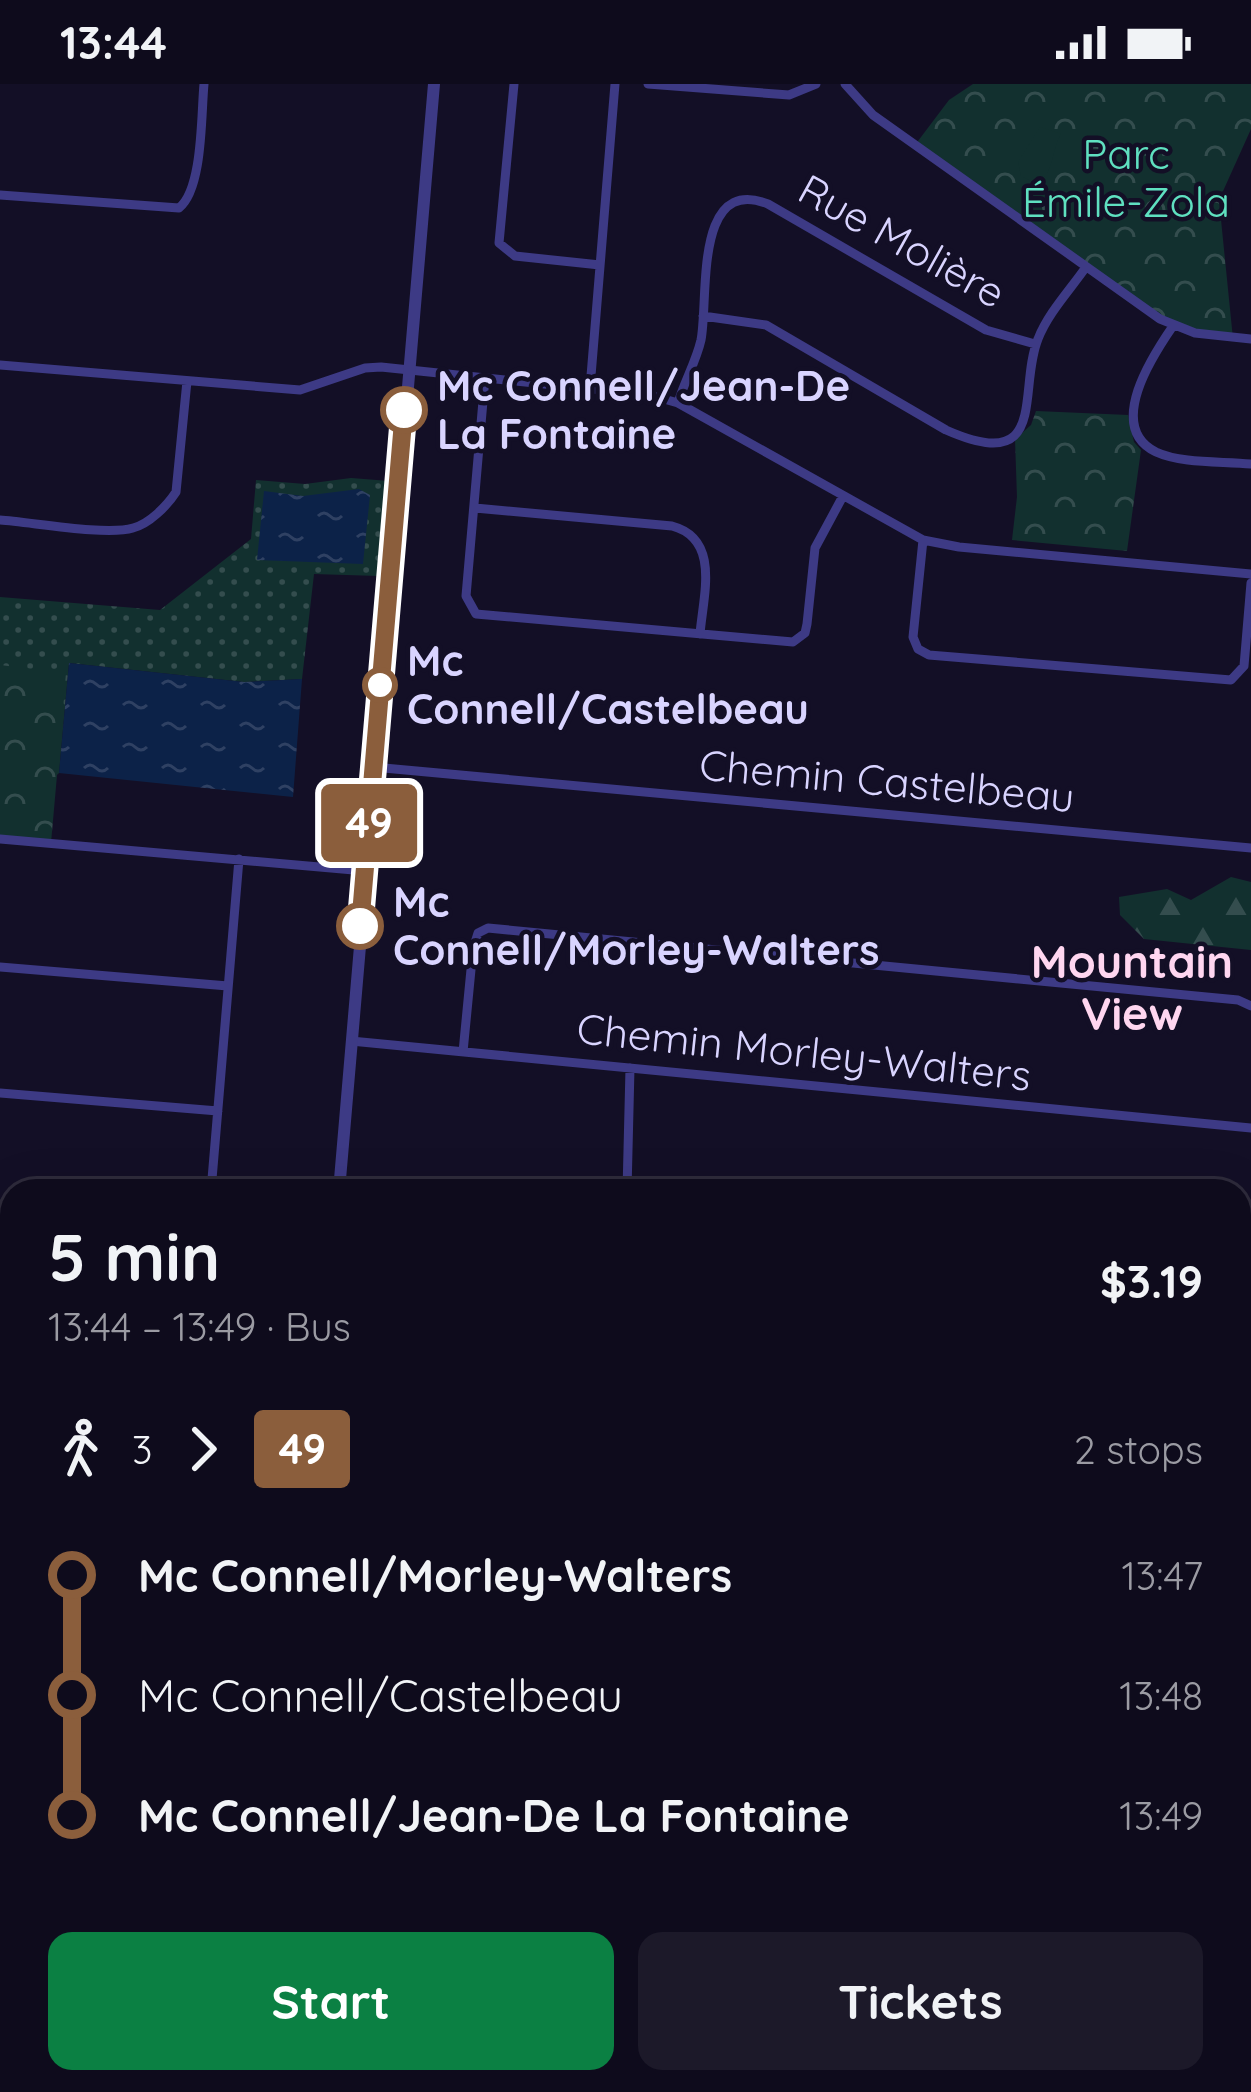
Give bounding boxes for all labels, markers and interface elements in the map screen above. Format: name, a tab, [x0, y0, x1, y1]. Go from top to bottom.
text: 13:44	[60, 14, 167, 70]
park label: Parc Émile-Zola	[1022, 127, 1230, 228]
street label: Rue Molière	[790, 162, 1015, 319]
place label: Mc Connell/Jean-De La Fontaine	[437, 359, 850, 460]
marker: Mc Connell/Jean-De La Fontaine	[382, 388, 426, 432]
place label: Mc Connell/Castelbeau	[407, 634, 809, 735]
marker: Mc Connell/Castelbeau	[364, 669, 396, 701]
street label: Chemin Castelbeau	[697, 738, 1077, 823]
line badge: 49	[315, 784, 423, 862]
text: 49	[345, 796, 393, 849]
place label: Mc Connell/Morley-Walters	[393, 875, 880, 976]
marker: Mc Connell/Morley-Walters	[338, 904, 382, 948]
district label: Mountain View	[1031, 933, 1233, 1041]
street label: Chemin Morley-Walters	[574, 1001, 1034, 1102]
text: 5 min	[48, 1215, 220, 1298]
text: $3.19	[1100, 1253, 1203, 1309]
text: 13:44 – 13:49 · Bus	[48, 1302, 351, 1351]
icon: walk	[48, 1416, 114, 1482]
icon: forward	[170, 1416, 236, 1482]
text: 49	[278, 1422, 326, 1475]
text: 3	[132, 1425, 152, 1474]
text: 2 stops	[1074, 1425, 1203, 1474]
text: Mc Connell/Morley-Walters	[138, 1547, 732, 1603]
text: 13:47	[1121, 1551, 1203, 1600]
text: Mc Connell/Castelbeau	[138, 1667, 623, 1723]
text: 13:48	[1119, 1671, 1203, 1720]
text: Mc Connell/Jean-De La Fontaine	[138, 1787, 850, 1843]
text: 13:49	[1119, 1791, 1203, 1840]
button: Start	[48, 1932, 614, 2070]
button: Tickets	[638, 1932, 1203, 2070]

